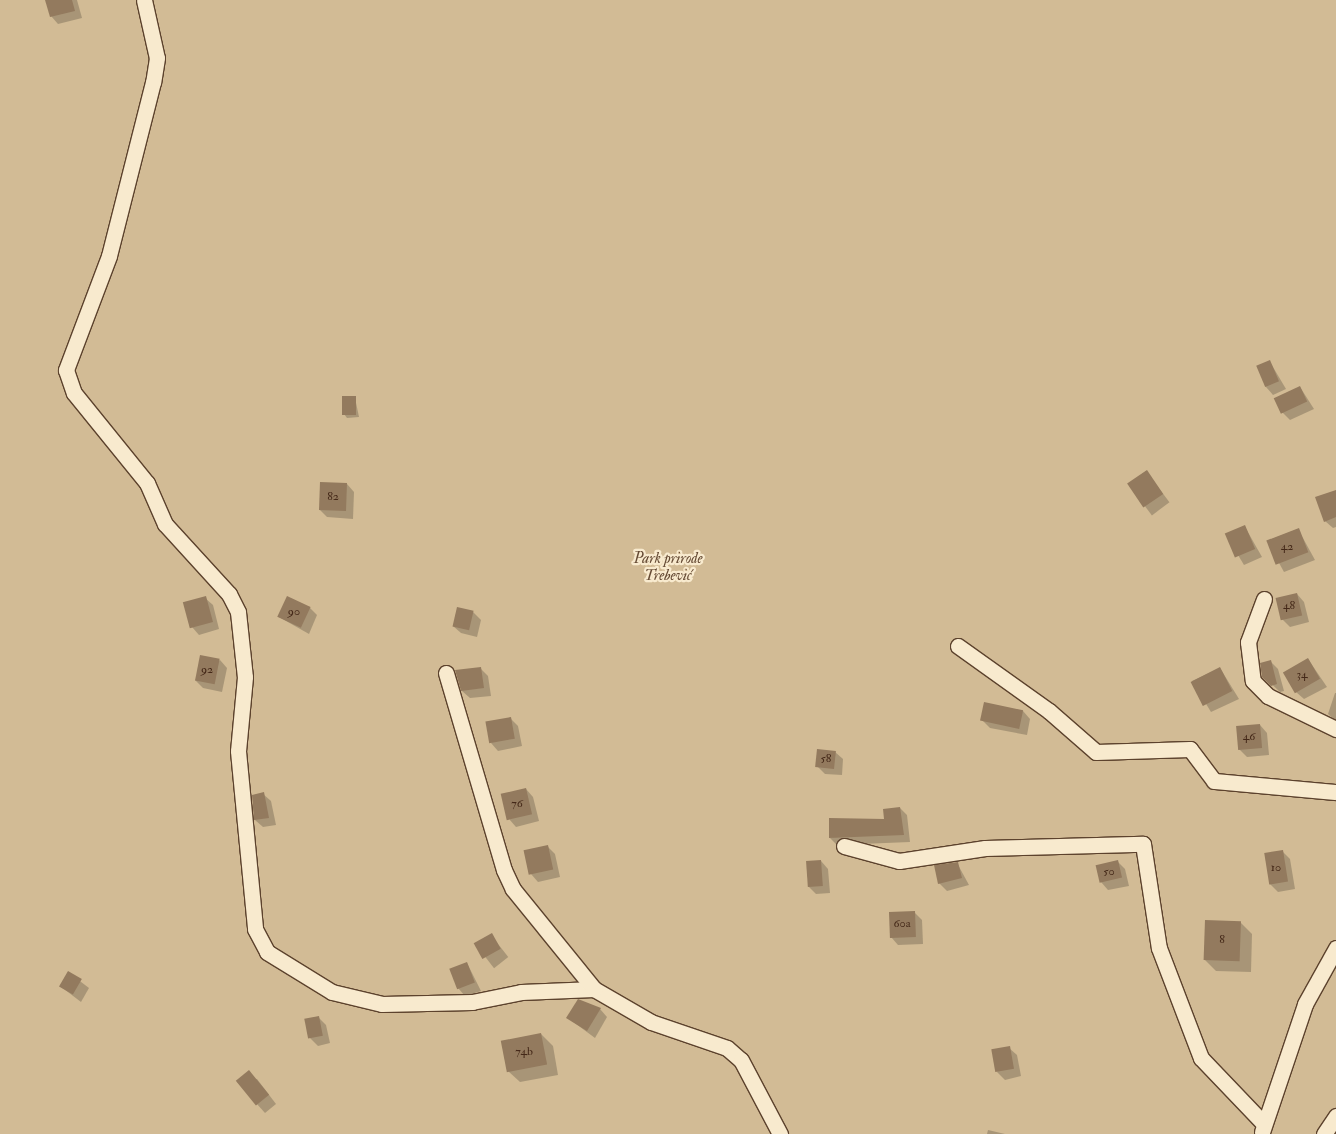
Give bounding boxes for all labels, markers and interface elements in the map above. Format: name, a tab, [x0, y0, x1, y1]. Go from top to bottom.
house number: 82	[327, 490, 339, 504]
house number: 42	[1281, 540, 1293, 554]
park label: Park prirode Trebević	[633, 549, 703, 584]
house number: 48	[1283, 599, 1295, 613]
house number: 90	[288, 605, 300, 619]
house number: 92	[201, 663, 213, 677]
house number: 34	[1296, 668, 1308, 682]
house number: 46	[1243, 730, 1255, 744]
house number: 58	[821, 752, 831, 766]
house number: 76	[511, 797, 523, 811]
house number: 10	[1271, 861, 1281, 875]
house number: 50	[1103, 865, 1115, 879]
house number: 60a	[893, 917, 911, 931]
house number: 8	[1219, 933, 1225, 947]
house number: 74b	[515, 1045, 533, 1059]

